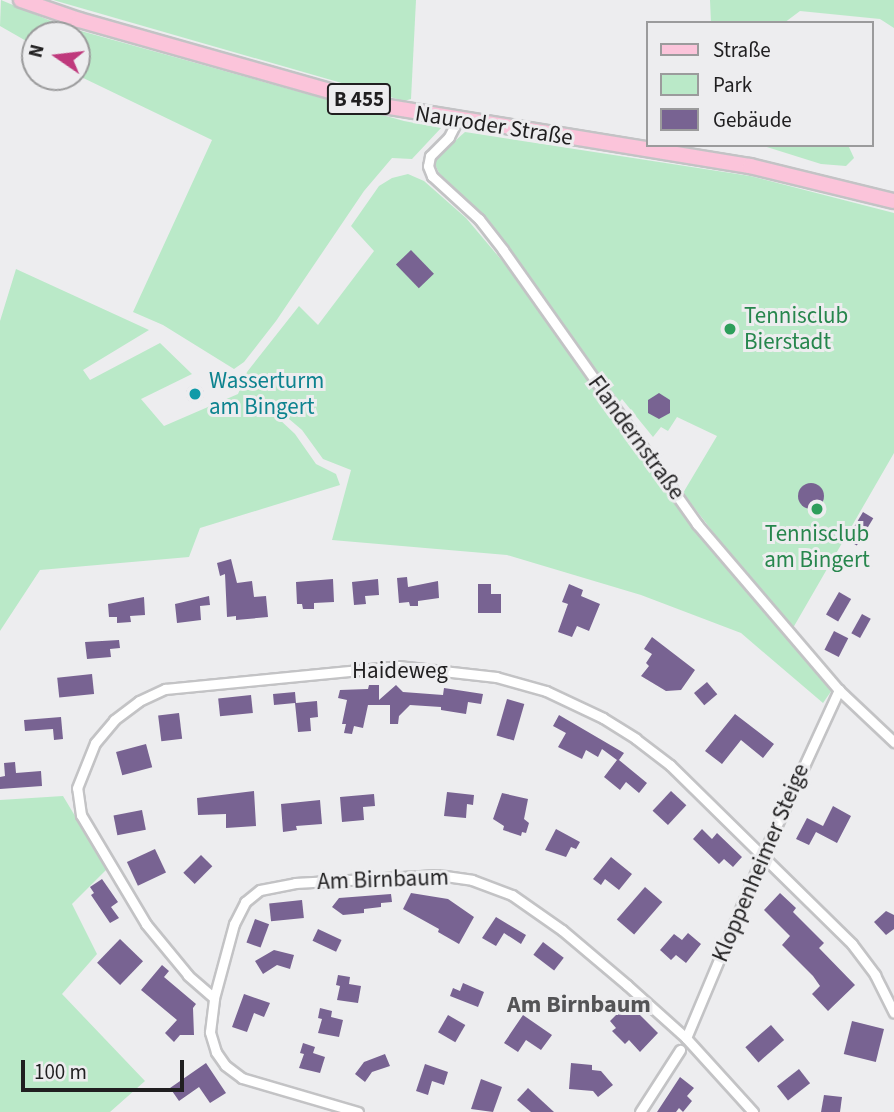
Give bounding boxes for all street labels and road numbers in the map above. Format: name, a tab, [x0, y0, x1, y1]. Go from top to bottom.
road number: B 455	[326, 82, 392, 116]
street label: Nauroder Straße	[413, 100, 575, 152]
street label: Flandernstraße	[582, 371, 690, 505]
street label: Haideweg	[352, 657, 448, 685]
street label: Kloppenheimer Steige	[707, 760, 815, 966]
street label: Am Birnbaum	[317, 864, 449, 896]

